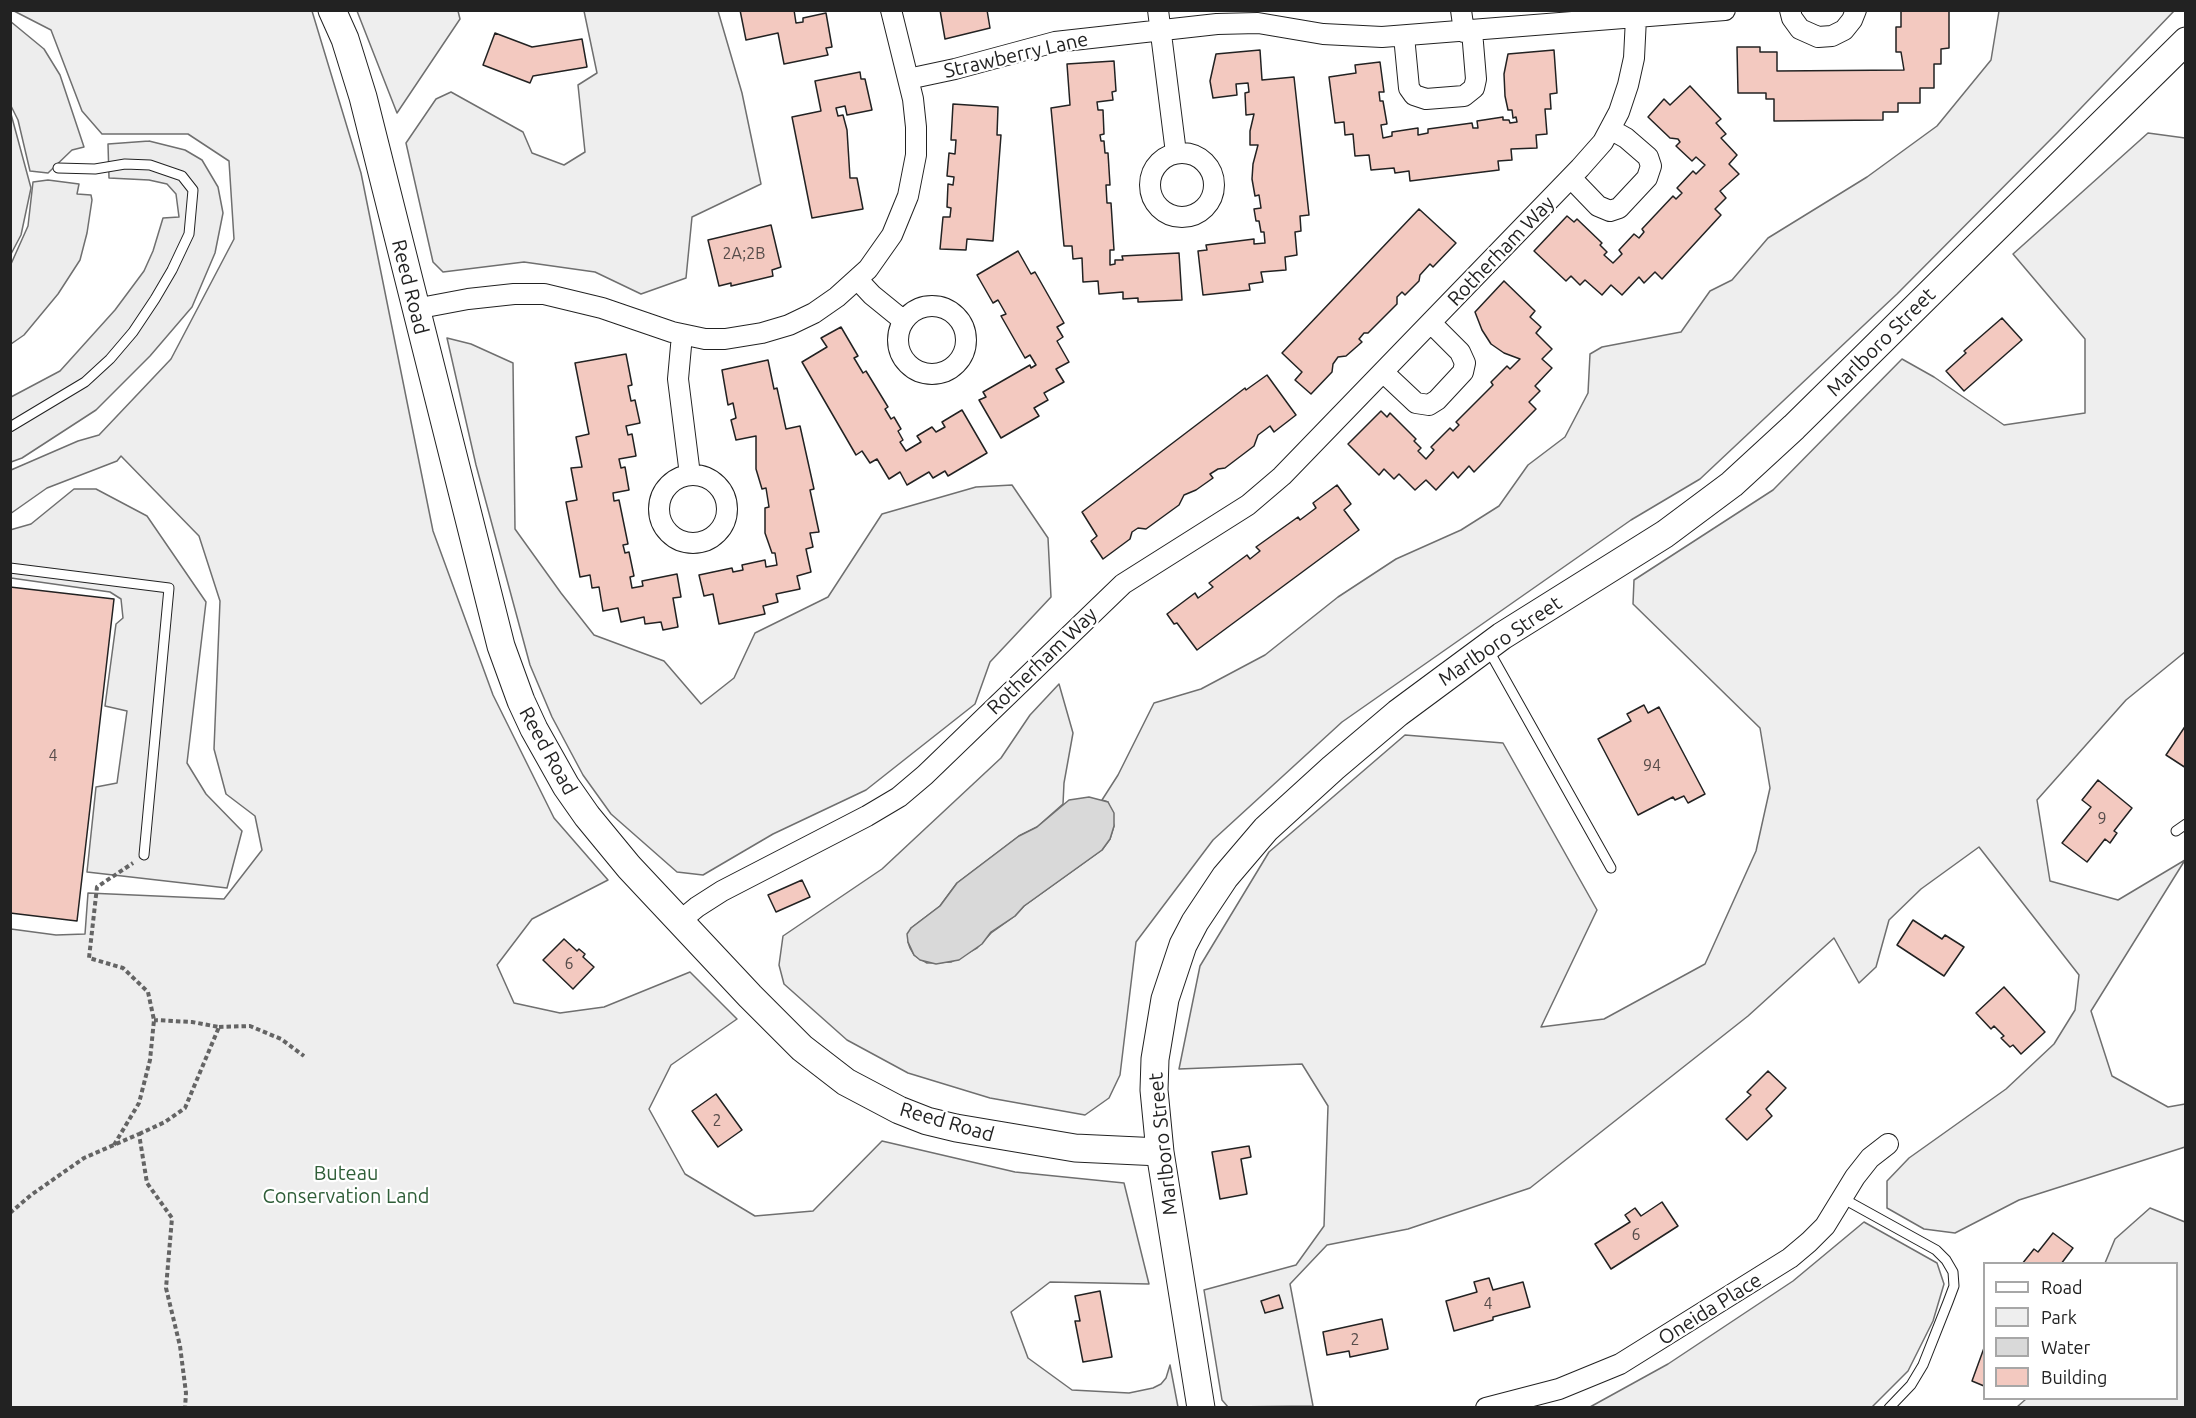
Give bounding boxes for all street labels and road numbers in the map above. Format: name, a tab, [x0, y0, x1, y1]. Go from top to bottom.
street label: Strawberry Lane	[942, 27, 1090, 83]
street label: Rotherham Way	[1443, 191, 1559, 311]
street label: Reed Road	[387, 237, 433, 337]
street label: Marlboro Street	[1822, 283, 1940, 401]
street label: Marlboro Street	[1434, 591, 1566, 691]
street label: Rotherham Way	[982, 603, 1102, 719]
street label: Reed Road	[514, 703, 582, 799]
street label: Marlboro Street	[1144, 1071, 1182, 1217]
street label: Reed Road	[897, 1097, 997, 1147]
street label: Oneida Place	[1654, 1268, 1766, 1350]

